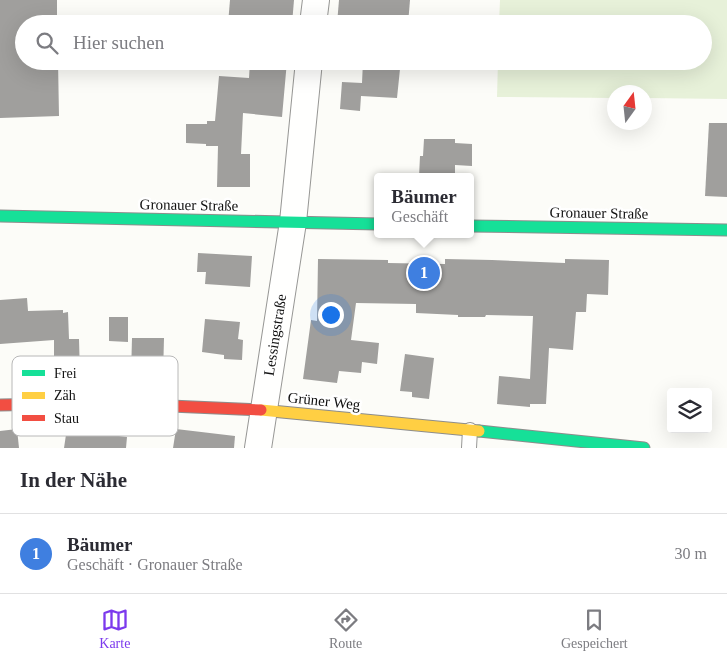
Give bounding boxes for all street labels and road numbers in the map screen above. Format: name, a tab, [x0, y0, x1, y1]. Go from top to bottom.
street label: Gronauer Straße	[140, 196, 239, 214]
street label: Gronauer Straße	[550, 204, 649, 222]
street label: Lessingstraße	[261, 293, 289, 377]
street label: Grüner Weg	[287, 389, 362, 413]

